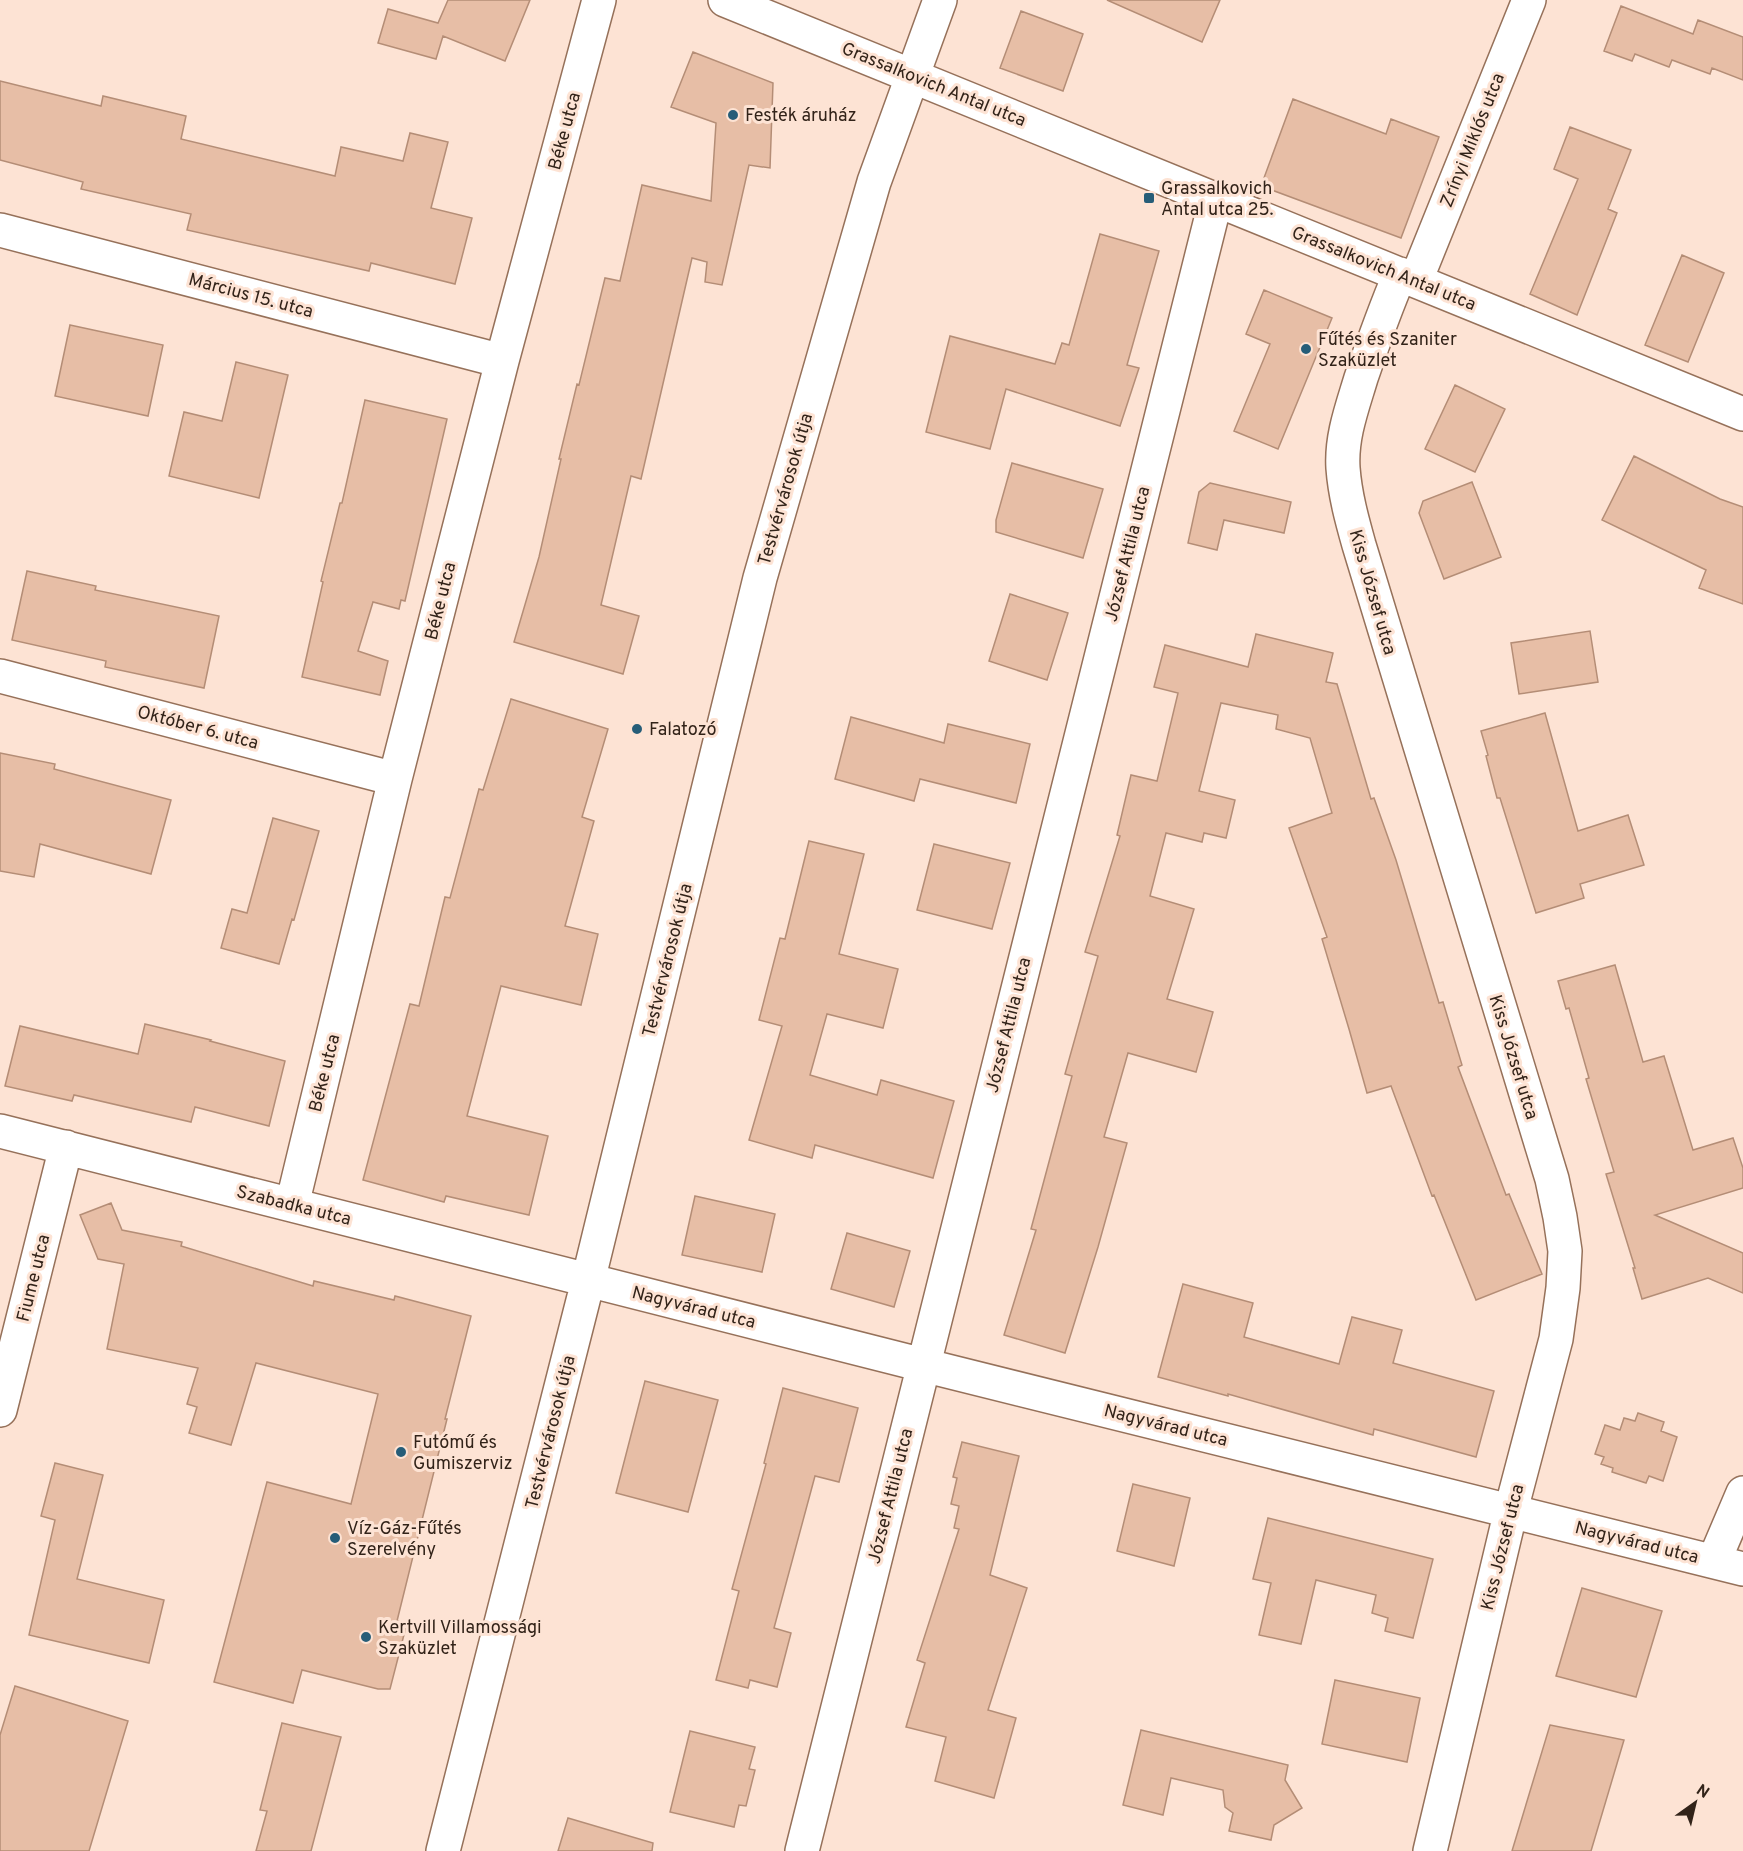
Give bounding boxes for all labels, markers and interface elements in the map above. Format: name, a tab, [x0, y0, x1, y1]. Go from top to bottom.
street label: Grassalkovich Antal utca	[838, 38, 1029, 133]
street label: Zrínyi Miklós utca	[1436, 70, 1511, 211]
street label: Béke utca	[544, 90, 587, 173]
place label: Festék áruház	[745, 105, 857, 128]
marker: Festék áruház	[726, 108, 740, 122]
place label: Grassalkovich Antal utca 25.	[1161, 178, 1274, 222]
marker: Grassalkovich Antal utca 25.	[1142, 191, 1156, 205]
street label: Grassalkovich Antal utca	[1288, 222, 1479, 317]
street label: Március 15. utca	[186, 269, 315, 324]
place label: Fűtés és Szaniter Szaküzlet	[1318, 329, 1457, 373]
marker: Fűtés és Szaniter Szaküzlet	[1299, 342, 1313, 356]
street label: Testvérvárosok útja	[754, 411, 819, 568]
street label: József Attila utca	[1100, 484, 1156, 625]
street label: Kiss József utca	[1343, 527, 1400, 658]
street label: Béke utca	[421, 560, 462, 643]
street label: Október 6. utca	[134, 701, 261, 756]
place label: Falatozó	[649, 719, 717, 742]
marker: Falatozó	[630, 722, 644, 736]
street label: Testvérvárosok útja	[638, 881, 699, 1039]
street label: József Attila utca	[981, 955, 1037, 1096]
street label: Kiss József utca	[1483, 992, 1542, 1123]
street label: Béke utca	[305, 1032, 346, 1115]
street label: Szabadka utca	[234, 1181, 353, 1232]
street label: Fiume utca	[12, 1232, 56, 1325]
street label: Nagyvárad utca	[629, 1282, 758, 1335]
street label: Testvérvárosok útja	[521, 1353, 582, 1511]
street label: Nagyvárad utca	[1101, 1400, 1230, 1453]
street label: József Attila utca	[863, 1426, 919, 1567]
place label: Futómű és Gumiszerviz	[413, 1432, 513, 1476]
marker: Futómű és Gumiszerviz	[394, 1445, 408, 1459]
street label: Kiss József utca	[1477, 1482, 1530, 1613]
street label: Nagyvárad utca	[1572, 1517, 1701, 1570]
place label: Víz-Gáz-Fűtés Szerelvény	[347, 1518, 462, 1562]
marker: Víz-Gáz-Fűtés Szerelvény	[328, 1531, 342, 1545]
place label: Kertvill Villamossági Szaküzlet	[378, 1617, 542, 1661]
marker: Kertvill Villamossági Szaküzlet	[359, 1630, 373, 1644]
north arrow	[1665, 1773, 1725, 1833]
text: N	[1692, 1781, 1713, 1804]

